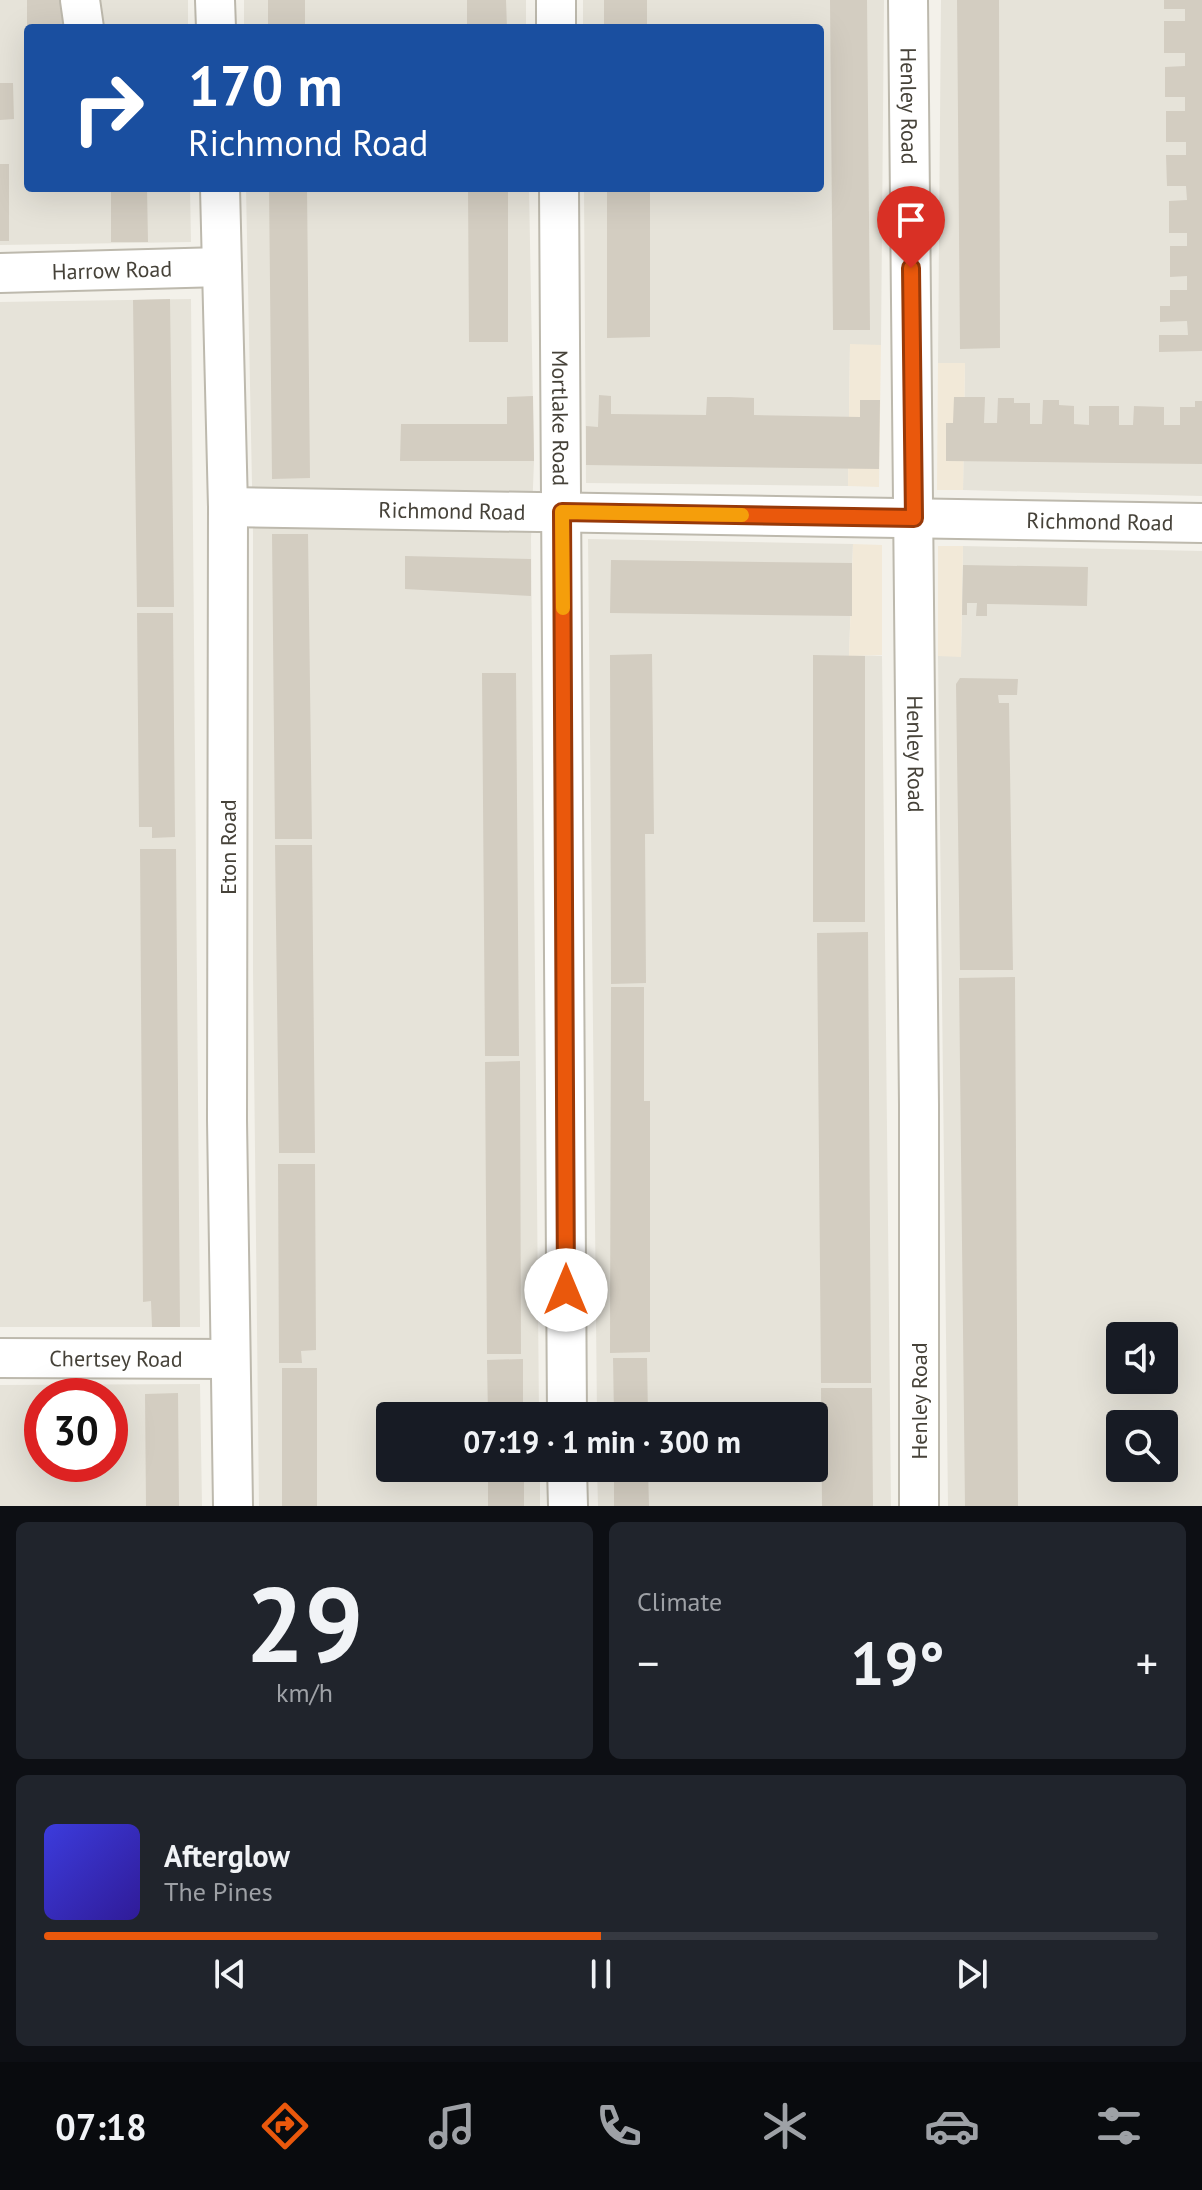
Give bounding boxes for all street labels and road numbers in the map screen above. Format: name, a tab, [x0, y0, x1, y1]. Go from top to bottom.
street label: Henley Road	[894, 47, 924, 165]
street label: Harrow Road	[51, 254, 173, 286]
street label: Mortlake Road	[546, 350, 575, 486]
street label: Richmond Road	[378, 495, 526, 526]
street label: Richmond Road	[1026, 506, 1174, 537]
street label: Henley Road	[901, 695, 930, 813]
street label: Eton Road	[214, 799, 242, 895]
street label: Henley Road	[905, 1342, 933, 1460]
street label: Chertsey Road	[49, 1344, 183, 1373]

